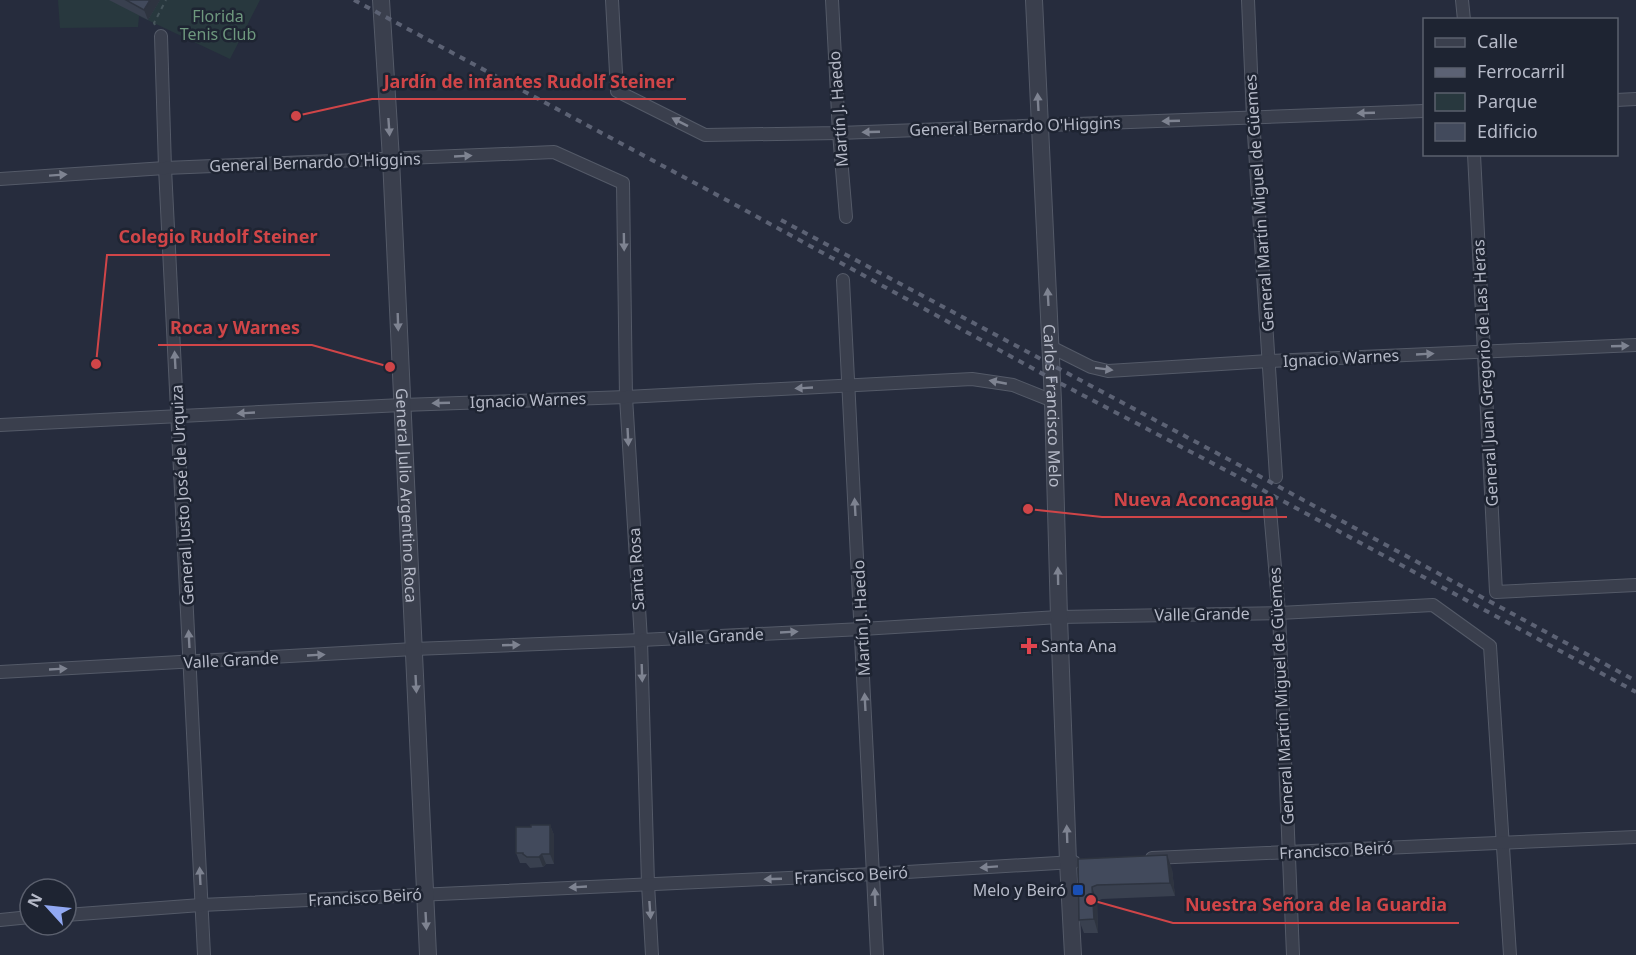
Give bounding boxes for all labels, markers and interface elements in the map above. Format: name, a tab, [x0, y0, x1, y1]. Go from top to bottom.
park label: Florida Tenis Club	[180, 5, 256, 45]
legend	[1423, 18, 1618, 156]
text: Calle	[1477, 29, 1518, 53]
street label: Martín J. Haedo	[823, 50, 853, 168]
text: Ferrocarril	[1477, 59, 1565, 83]
callout: Jardín de infantes Rudolf Steiner	[372, 63, 686, 99]
text: Jardín de infantes Rudolf Steiner	[382, 69, 674, 93]
street label: General Martín Miguel de Güemes	[1239, 73, 1279, 333]
text: Parque	[1477, 89, 1537, 113]
one-way arrow	[1034, 93, 1043, 112]
one-way arrow	[1357, 109, 1376, 118]
street label: General Bernardo O'Higgins	[909, 111, 1121, 141]
one-way arrow	[1162, 116, 1181, 125]
one-way arrow	[384, 117, 394, 136]
one-way arrow	[671, 118, 688, 127]
text: Edificio	[1477, 119, 1538, 143]
one-way arrow	[862, 127, 881, 136]
street label: General Bernardo O'Higgins	[209, 147, 421, 177]
one-way arrow	[453, 151, 472, 160]
one-way arrow	[49, 171, 68, 180]
callout: Colegio Rudolf Steiner	[107, 219, 330, 255]
text: Colegio Rudolf Steiner	[118, 224, 318, 248]
one-way arrow	[619, 232, 629, 251]
street label: General Juan Gregorio de Las Heras	[1467, 239, 1503, 507]
one-way arrow	[1044, 288, 1053, 307]
callout: Roca y Warnes	[158, 309, 312, 345]
one-way arrow	[394, 312, 403, 331]
text: Roca y Warnes	[170, 315, 300, 339]
street label: Carlos Francisco Melo	[1038, 323, 1066, 487]
one-way arrow	[1610, 341, 1629, 350]
street label: Ignacio Warnes	[1282, 344, 1400, 372]
one-way arrow	[1415, 349, 1434, 358]
one-way arrow	[170, 351, 179, 370]
one-way arrow	[1095, 364, 1114, 374]
one-way arrow	[988, 377, 1007, 386]
street label: General Justo José de Urquiza	[165, 384, 199, 606]
one-way arrow	[794, 384, 813, 393]
street label: General Julio Argentino Roca	[391, 387, 423, 603]
street label: Ignacio Warnes	[469, 387, 587, 413]
one-way arrow	[431, 399, 450, 408]
one-way arrow	[237, 409, 256, 418]
one-way arrow	[624, 427, 633, 446]
callout: Nueva Aconcagua	[1102, 481, 1287, 517]
text: Nueva Aconcagua	[1113, 487, 1275, 511]
one-way arrow	[851, 498, 860, 517]
street label: Santa Rosa	[623, 527, 649, 611]
street label: Martín J. Haedo	[847, 559, 875, 677]
one-way arrow	[1053, 566, 1062, 585]
street label: General Martín Miguel de Güemes	[1263, 567, 1299, 825]
street label: Valle Grande	[1154, 602, 1250, 626]
street label: Valle Grande	[668, 623, 764, 649]
one-way arrow	[780, 628, 799, 637]
one-way arrow	[184, 629, 194, 648]
place label: Santa Ana	[1041, 635, 1117, 657]
marker: Santa Ana	[1022, 639, 1036, 653]
one-way arrow	[501, 641, 520, 650]
street label: Valle Grande	[183, 647, 279, 673]
one-way arrow	[307, 650, 326, 659]
one-way arrow	[49, 664, 68, 674]
one-way arrow	[637, 664, 646, 683]
one-way arrow	[411, 675, 420, 694]
one-way arrow	[861, 692, 870, 711]
one-way arrow	[1062, 824, 1072, 843]
street label: Francisco Beiró	[1279, 836, 1393, 864]
street label: Francisco Beiró	[794, 861, 908, 889]
one-way arrow	[979, 862, 998, 872]
one-way arrow	[195, 866, 204, 885]
one-way arrow	[764, 874, 783, 883]
north arrow	[18, 877, 78, 937]
place label: Melo y Beiró	[973, 879, 1066, 901]
one-way arrow	[569, 882, 588, 891]
street label: Francisco Beiró	[308, 883, 422, 911]
marker: Melo y Beiró	[1071, 883, 1085, 897]
one-way arrow	[870, 887, 880, 906]
callout: Nuestra Señora de la Guardia	[1173, 887, 1459, 923]
text: N	[22, 889, 47, 911]
text: Nuestra Señora de la Guardia	[1185, 892, 1447, 916]
one-way arrow	[645, 901, 654, 920]
one-way arrow	[422, 911, 431, 930]

